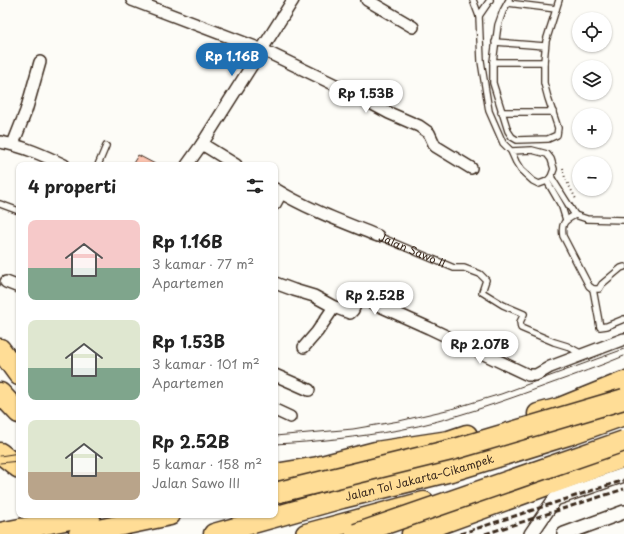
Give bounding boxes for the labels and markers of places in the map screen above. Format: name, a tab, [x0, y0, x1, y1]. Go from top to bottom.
pin: Rp 1.16B	[191, 43, 273, 77]
pin: Rp 1.53B	[325, 80, 407, 114]
pin: Rp 2.52B	[334, 282, 416, 316]
pin: Rp 2.07B	[439, 331, 521, 365]

